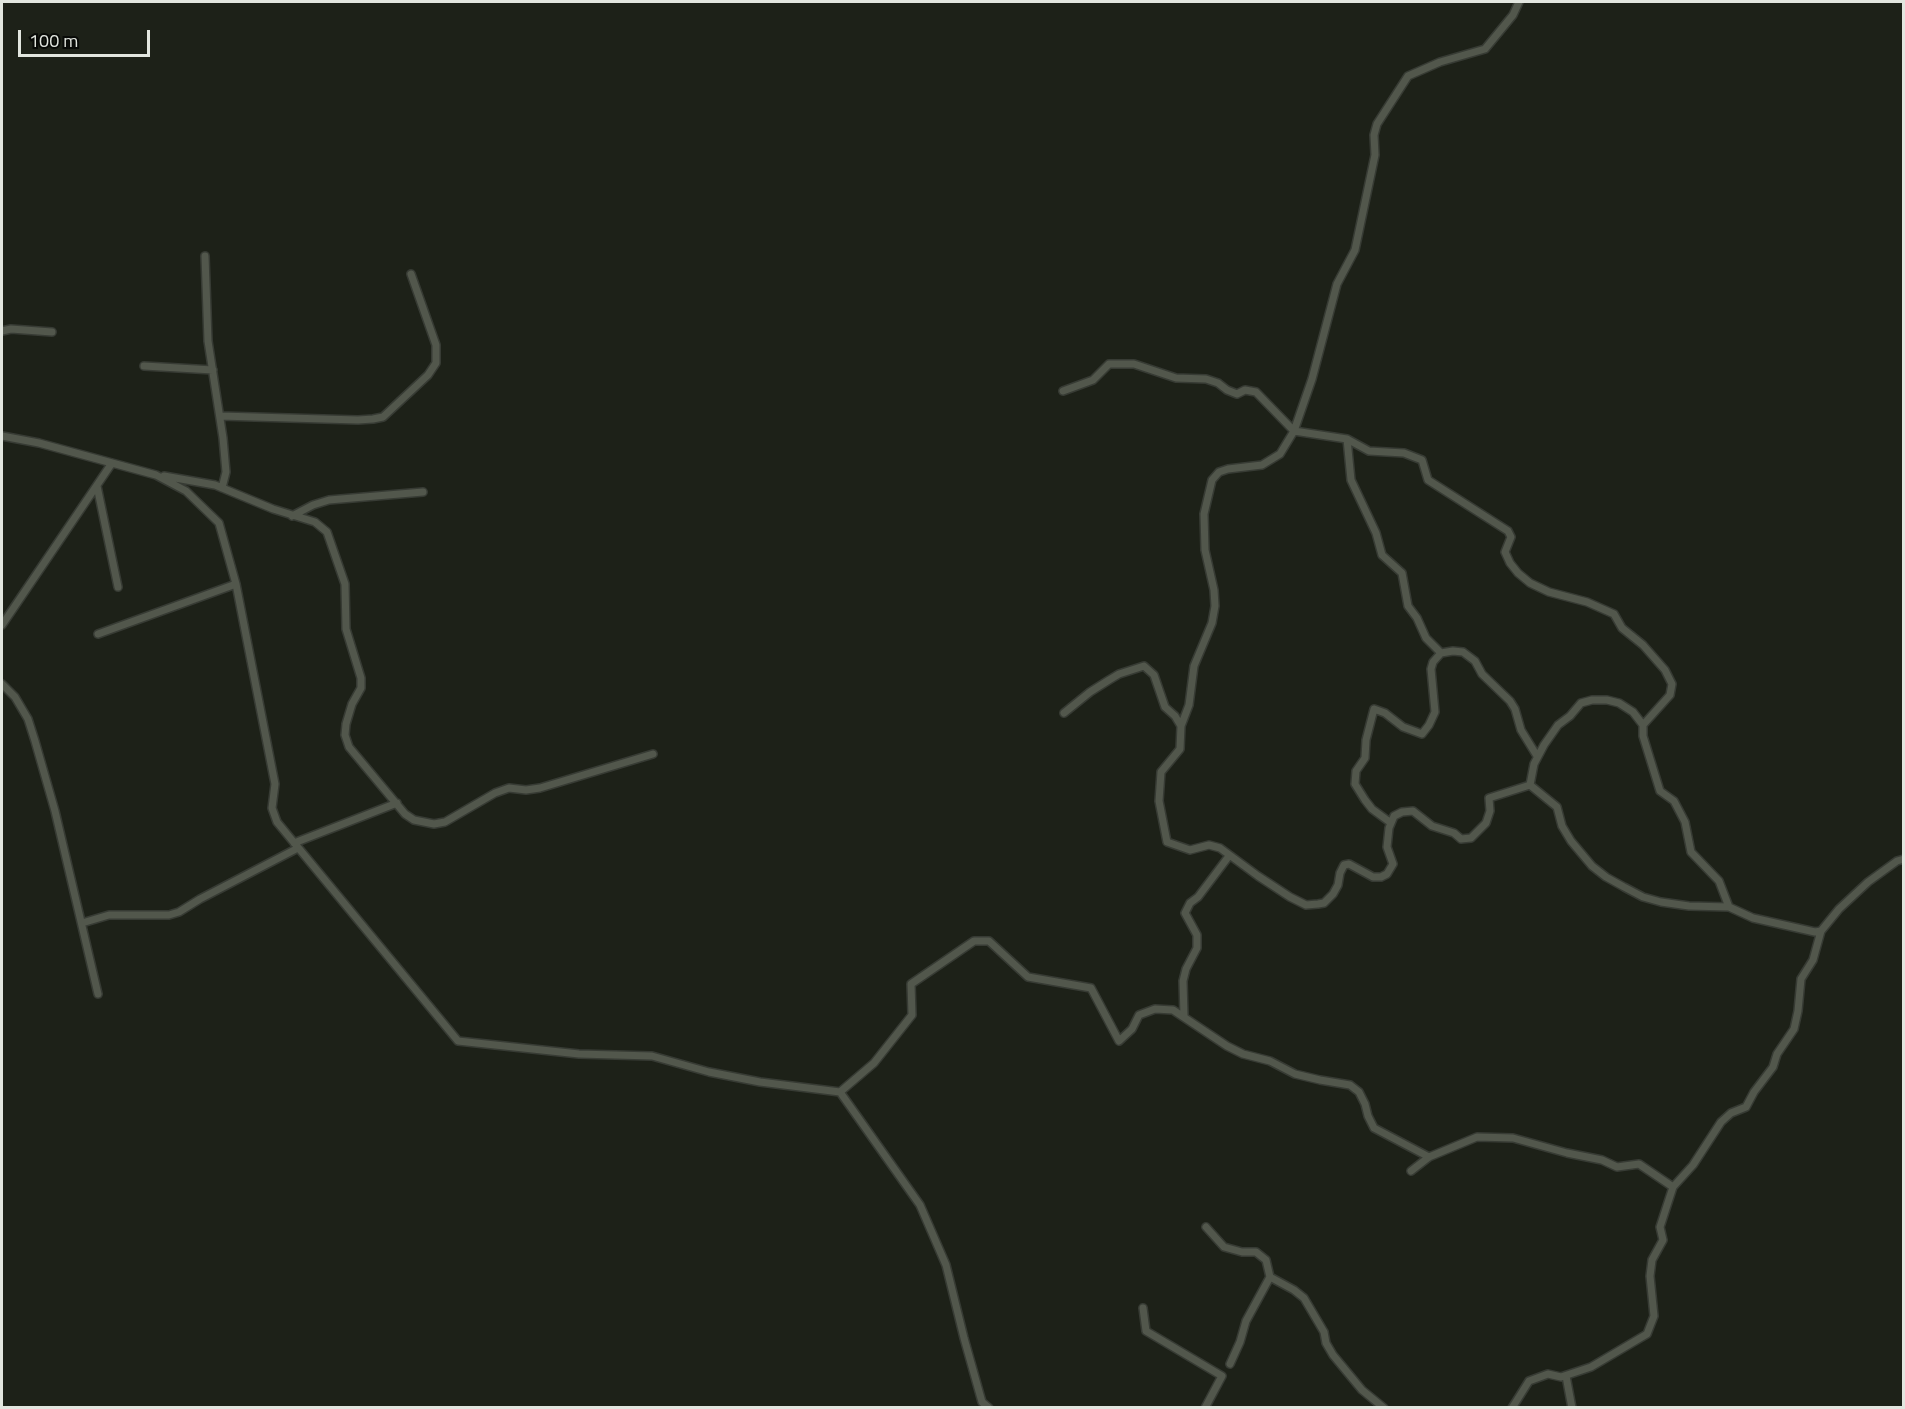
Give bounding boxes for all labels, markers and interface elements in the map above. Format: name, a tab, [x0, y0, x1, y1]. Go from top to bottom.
scale bar	[21, 18, 153, 56]
text: 100 m	[29, 27, 78, 54]

